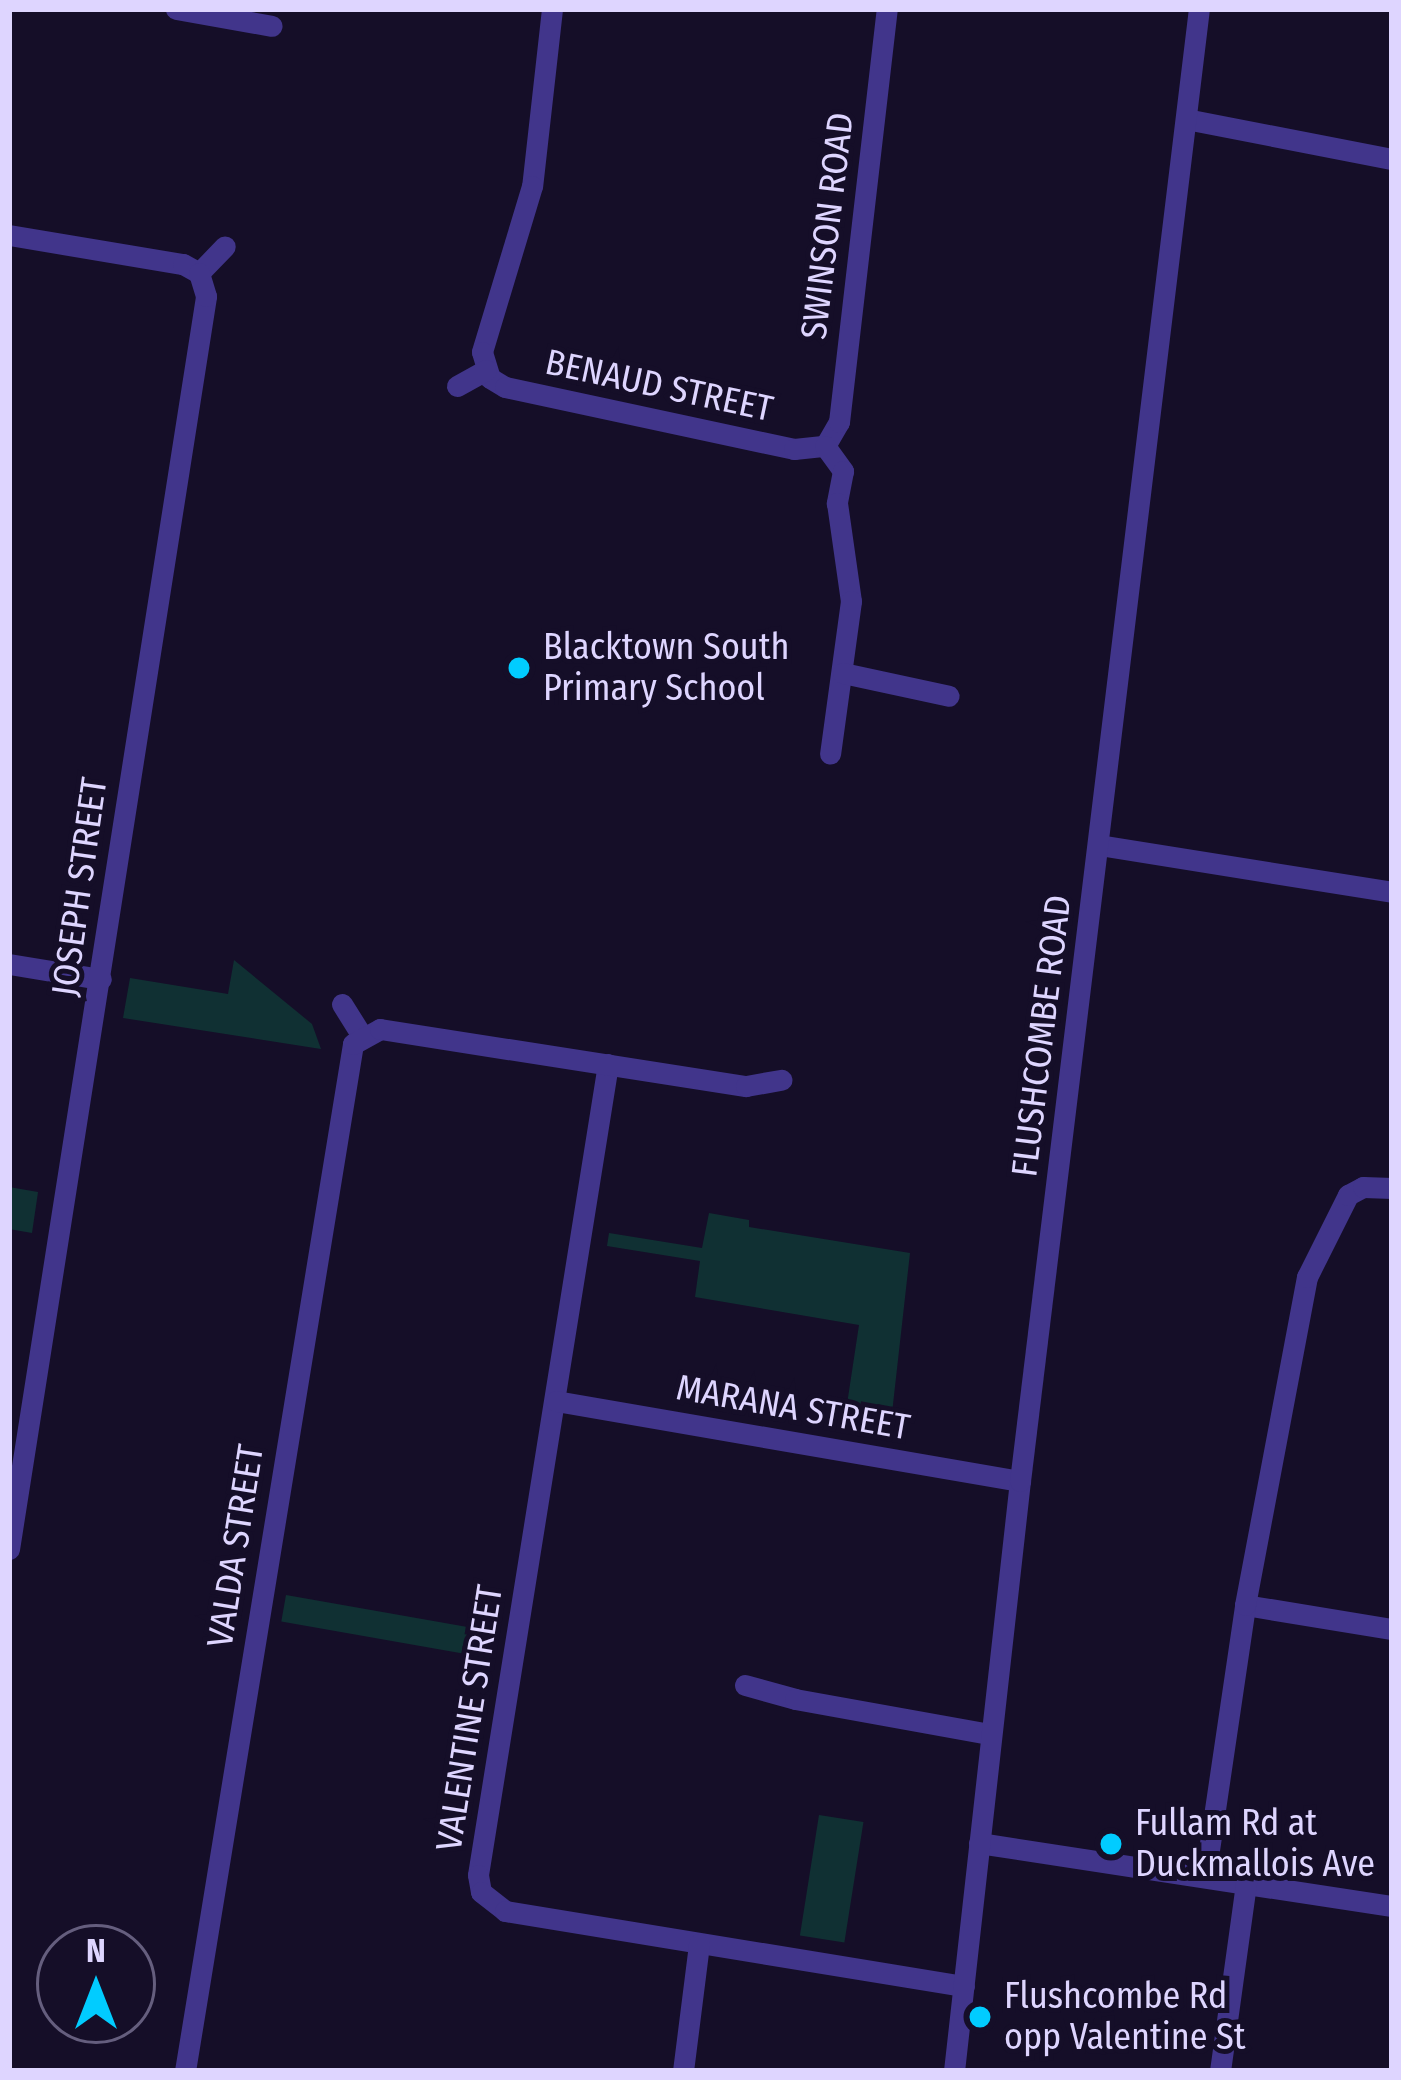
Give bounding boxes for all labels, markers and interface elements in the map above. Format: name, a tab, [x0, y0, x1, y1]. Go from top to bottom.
street label: SWINSON ROAD	[793, 110, 863, 342]
street label: BENAUD STREET	[541, 341, 777, 431]
place label: Blacktown South Primary School	[543, 625, 789, 710]
marker: Blacktown South Primary School	[506, 655, 532, 681]
street label: JOSEPH STREET	[43, 775, 117, 999]
street label: FLUSHCOMBE ROAD	[1003, 893, 1081, 1179]
street label: MARANA STREET	[673, 1366, 913, 1450]
street label: VALDA STREET	[199, 1442, 273, 1650]
street label: VALENTINE STREET	[428, 1582, 512, 1854]
place label: Fullam Rd at Duckmallois Ave	[1135, 1801, 1375, 1886]
marker: Fullam Rd at Duckmallois Ave	[1098, 1831, 1124, 1857]
north arrow	[36, 1924, 156, 2044]
text: N	[86, 1931, 106, 1971]
place label: Flushcombe Rd opp Valentine St	[1004, 1974, 1246, 2059]
marker: Flushcombe Rd opp Valentine St	[967, 2004, 993, 2030]

